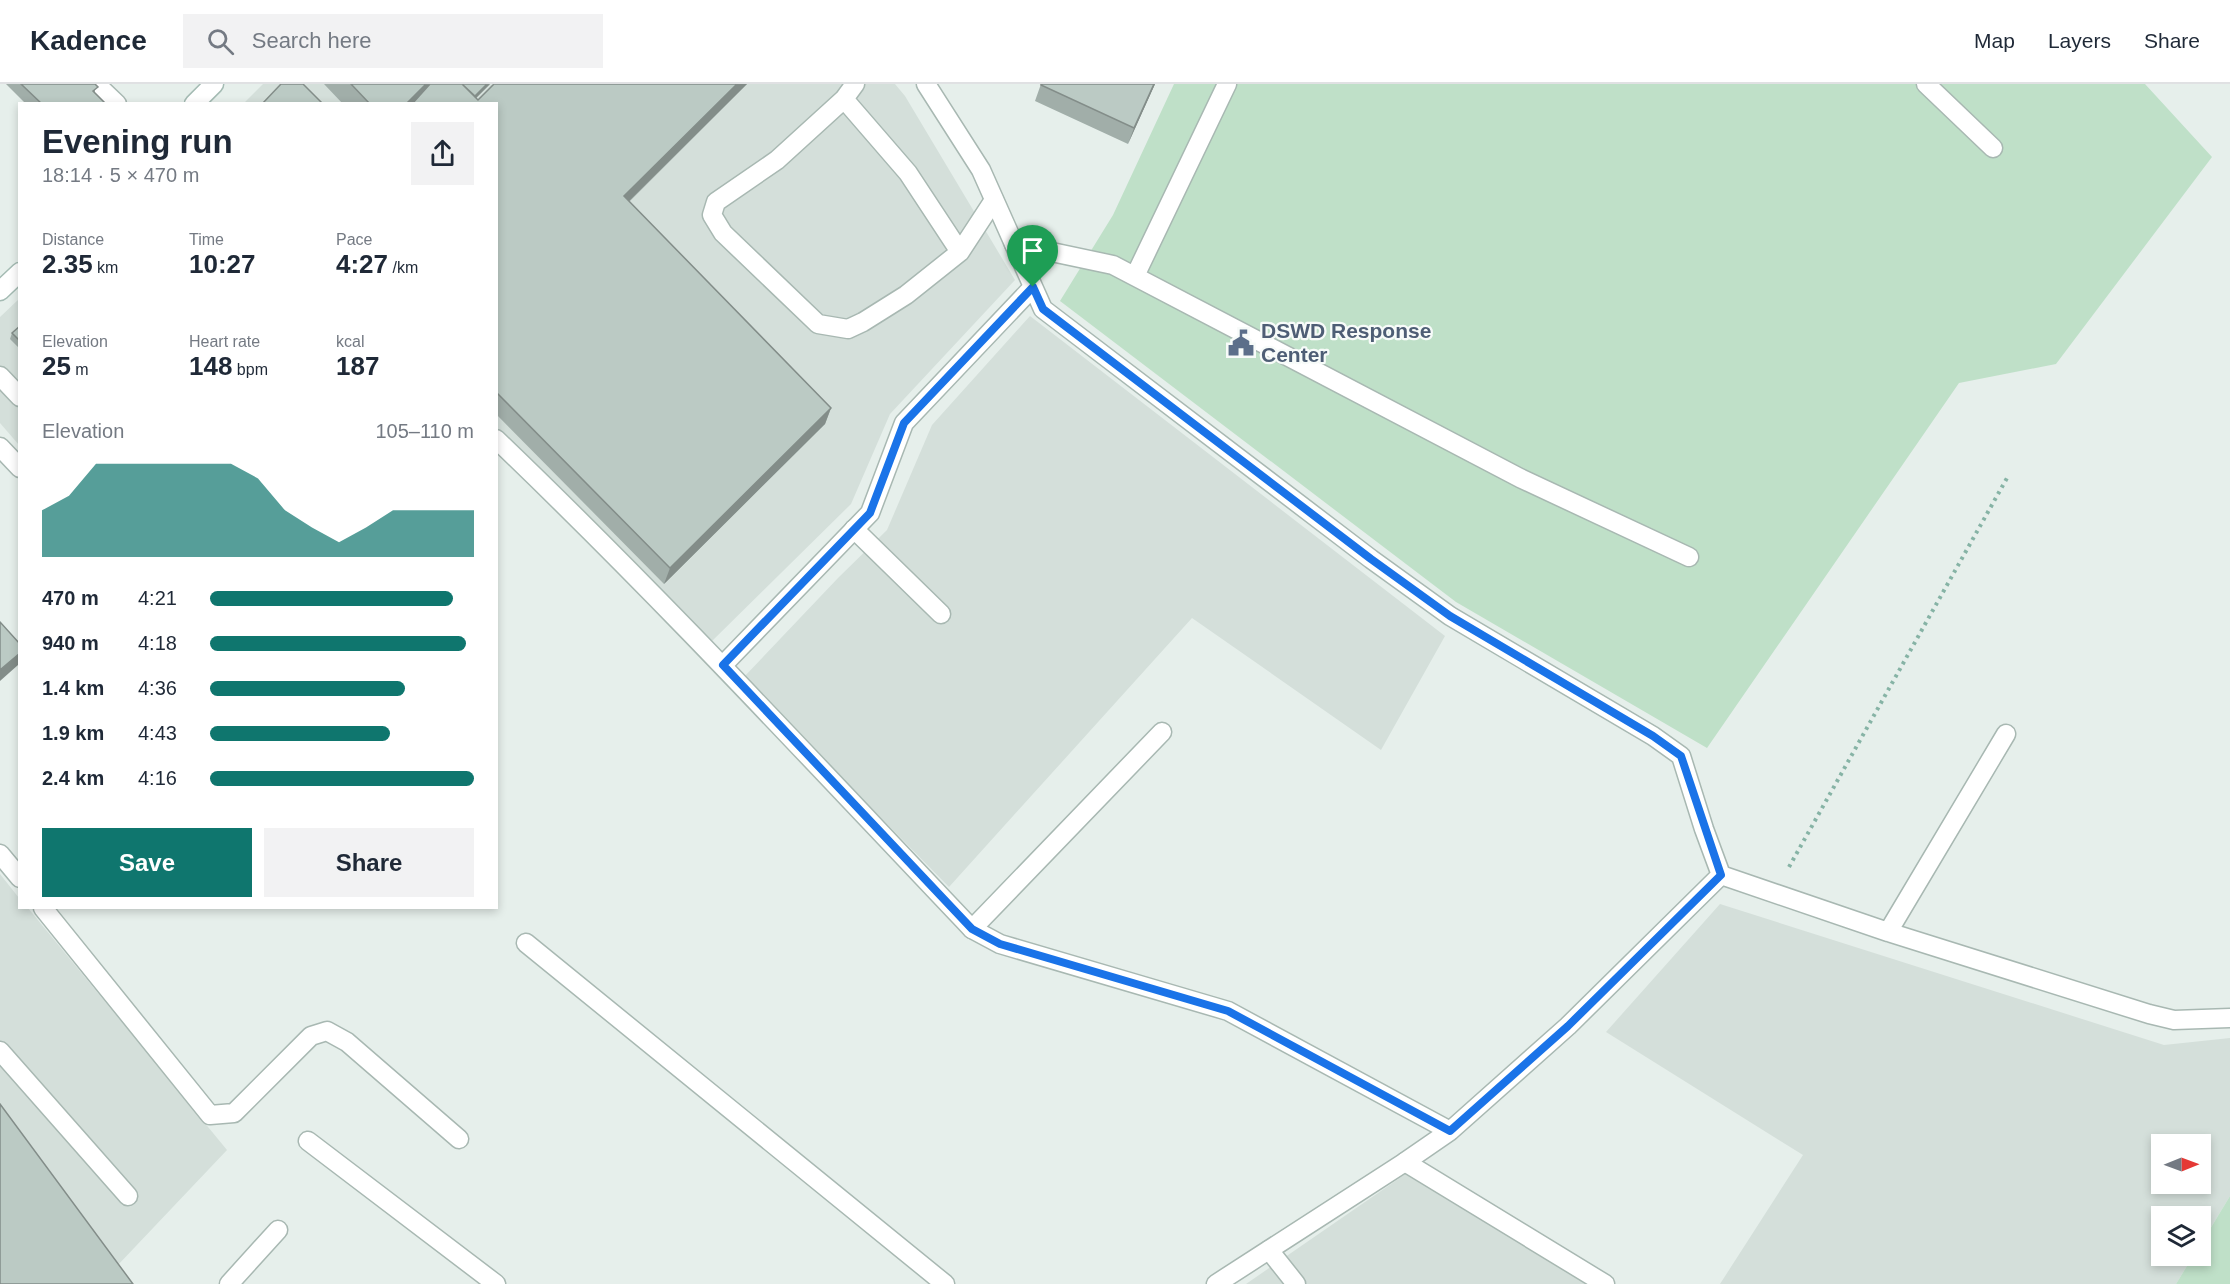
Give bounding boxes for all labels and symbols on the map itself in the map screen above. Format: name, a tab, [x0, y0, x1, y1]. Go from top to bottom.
pin	[1007, 225, 1058, 287]
place label: DSWD Response Center	[1261, 319, 1431, 366]
public building icon: DSWD Response Center	[1226, 328, 1256, 358]
north arrow	[2151, 1134, 2211, 1194]

